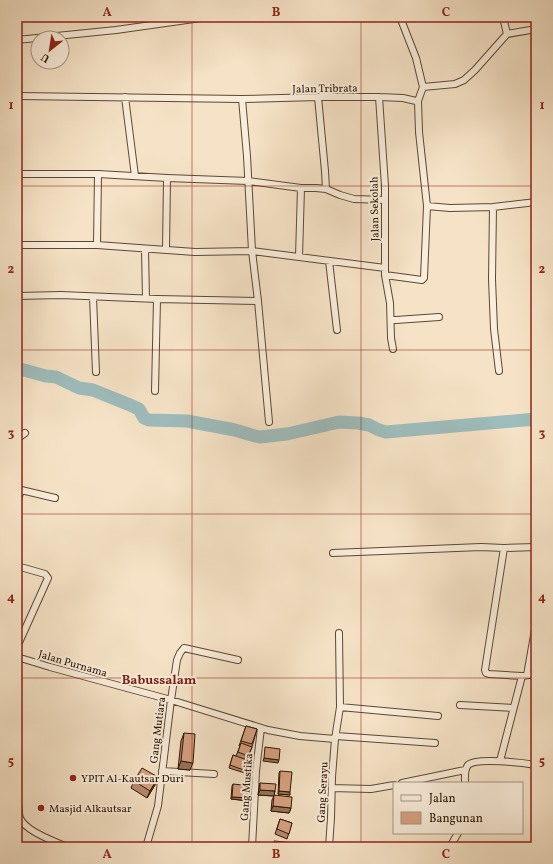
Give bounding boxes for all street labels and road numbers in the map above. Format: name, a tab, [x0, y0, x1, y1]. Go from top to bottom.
street label: Jalan Tribrata	[292, 81, 358, 98]
street label: Jalan Sekolah	[367, 176, 384, 242]
street label: Jalan Purnama	[36, 647, 109, 682]
street label: Gang Mutiara	[147, 696, 170, 764]
street label: Gang Mustika	[238, 752, 257, 821]
street label: Gang Serayu	[314, 761, 333, 823]

